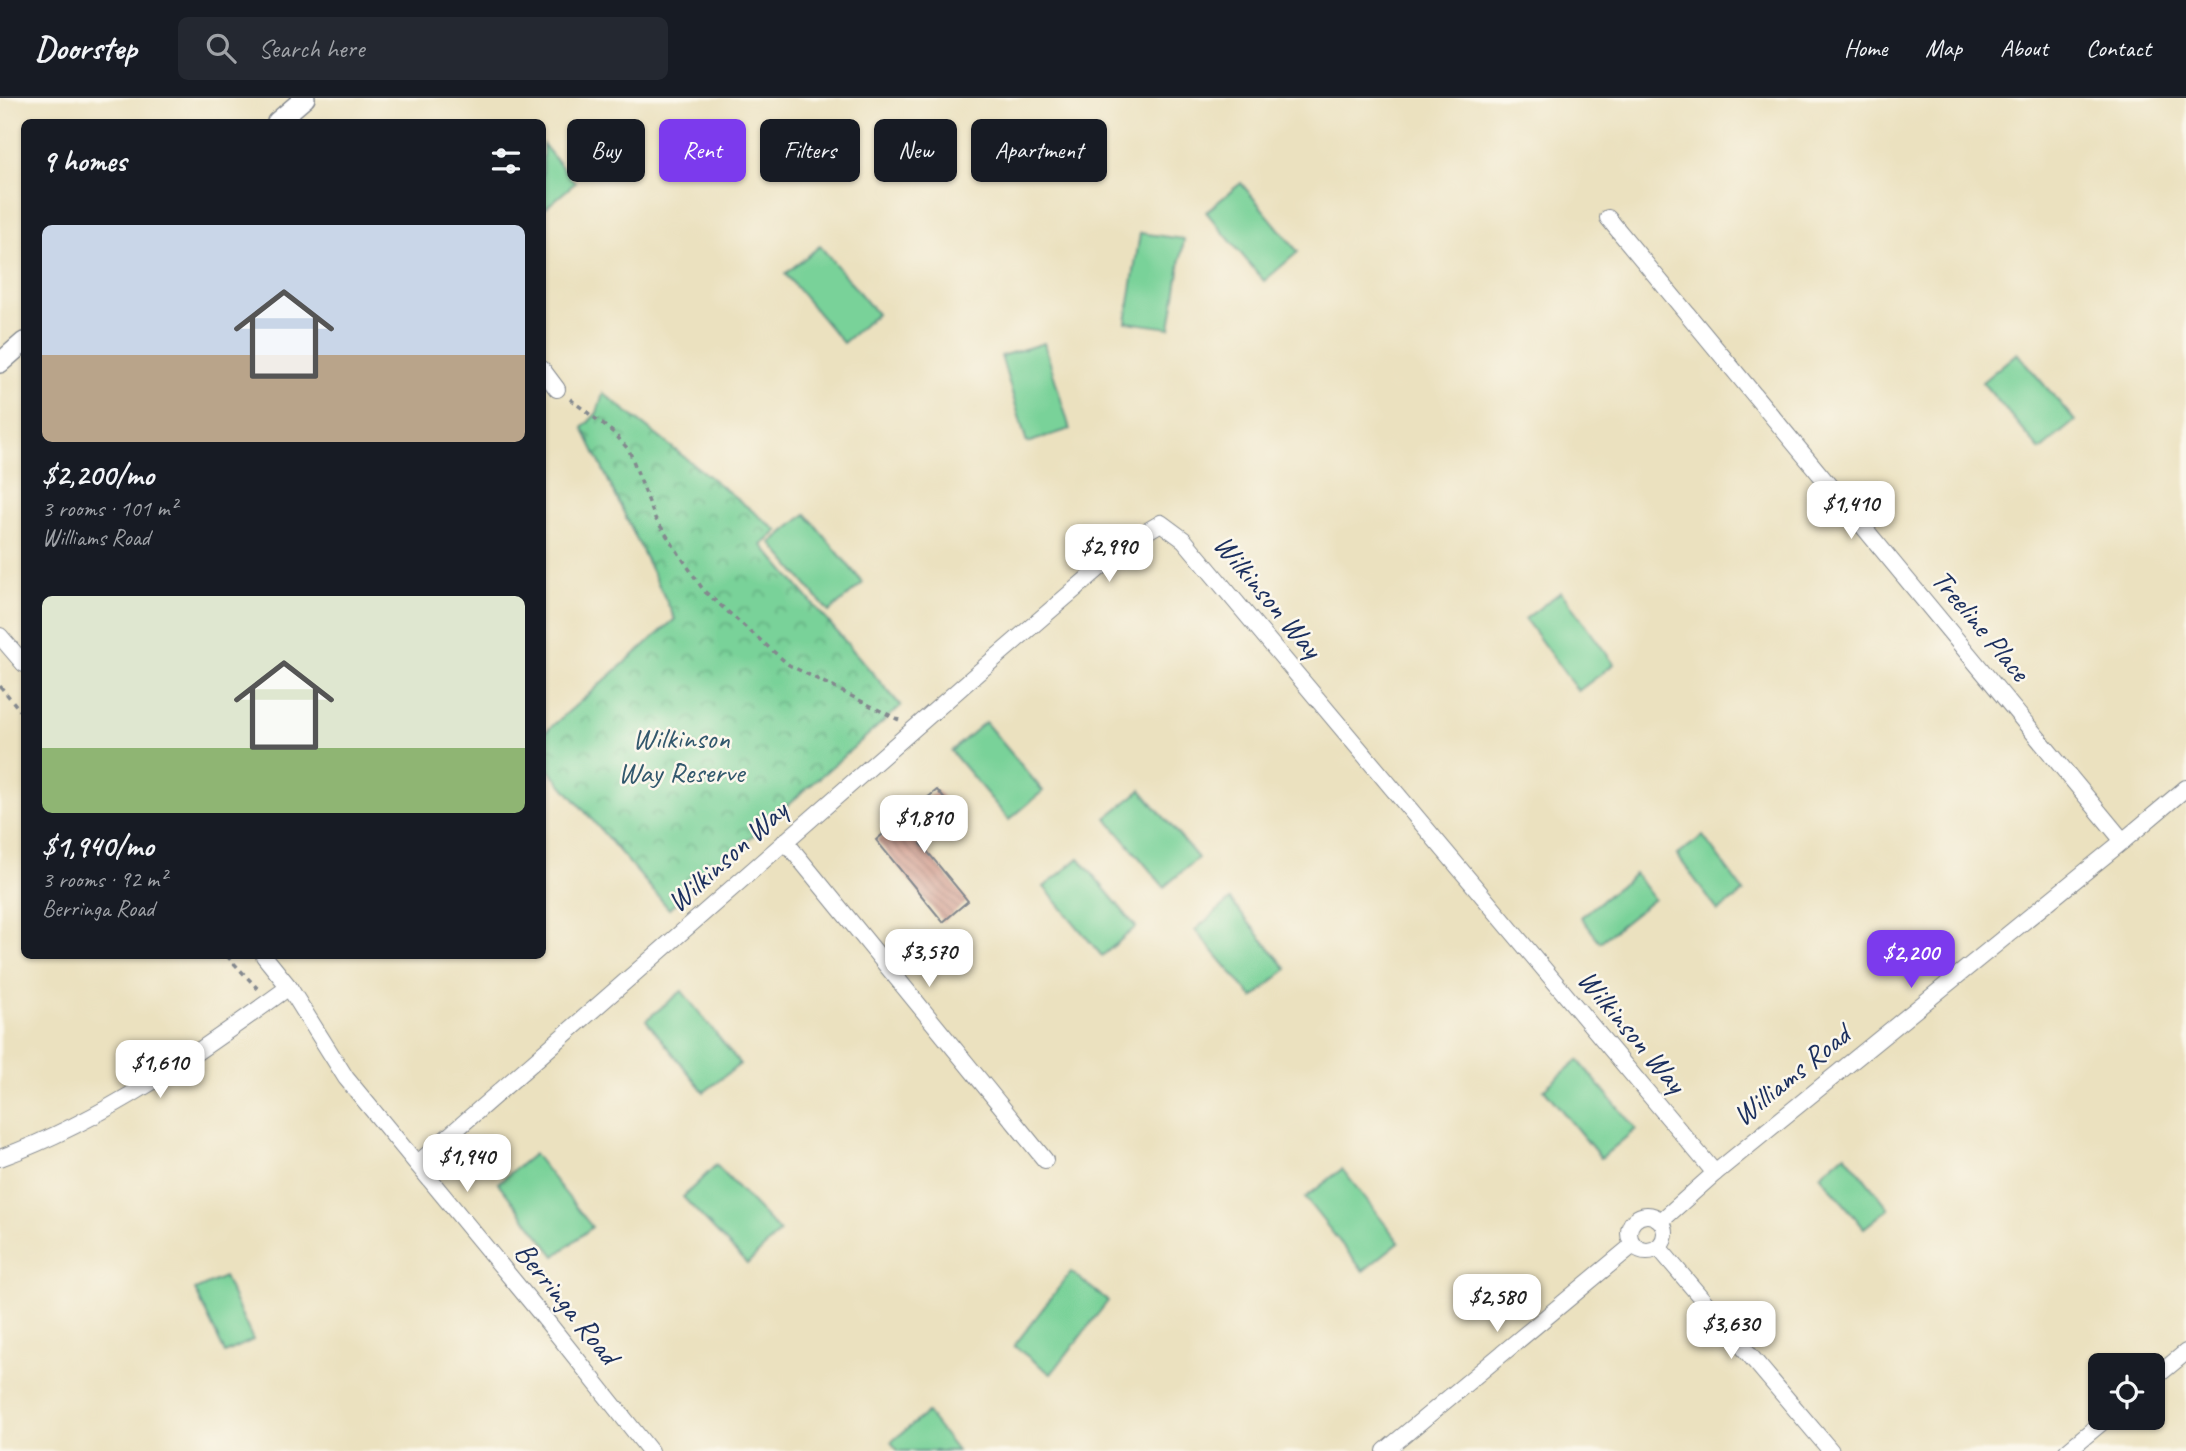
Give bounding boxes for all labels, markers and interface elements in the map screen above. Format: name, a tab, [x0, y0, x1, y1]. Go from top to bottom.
search box	[178, 17, 668, 80]
text: Doorstep	[35, 27, 136, 69]
icon: search	[202, 29, 240, 67]
text: Search here	[258, 32, 364, 65]
text: Home	[1844, 33, 1887, 63]
text: Map	[1925, 33, 1962, 63]
text: About	[2000, 33, 2048, 63]
text: Contact	[2086, 33, 2151, 63]
chip: Buy	[567, 119, 645, 182]
chip: Rent	[659, 119, 746, 182]
chip: Filters	[760, 119, 860, 182]
chip: New	[874, 119, 957, 182]
chip: Apartment	[971, 119, 1107, 182]
text: 9 homes	[42, 142, 126, 180]
icon: filters	[487, 142, 525, 180]
icon: home	[221, 271, 347, 397]
text: $2,200/mo	[42, 456, 154, 494]
pin: $1,410	[1794, 482, 1908, 541]
text: $1,410	[1823, 489, 1879, 518]
text: 3 rooms · 101 m²	[42, 494, 177, 523]
text: Williams Road	[42, 523, 150, 552]
pin: $2,990	[1052, 524, 1166, 584]
street label: Wilkinson Way	[1205, 526, 1332, 668]
text: $2,990	[1081, 532, 1137, 561]
street label: Treeline Place	[1923, 561, 2040, 690]
icon: home	[221, 642, 347, 768]
park label: Wilkinson Way Reserve	[618, 719, 747, 791]
street label: Wilkinson Way	[659, 790, 797, 920]
pin: $1,810	[867, 796, 981, 855]
text: $1,810	[896, 803, 952, 832]
text: $1,940/mo	[42, 827, 154, 865]
text: 3 rooms · 92 m²	[42, 865, 166, 894]
text: Berringa Road	[42, 894, 154, 923]
pin: $3,570	[872, 930, 986, 989]
pin: $2,200	[1854, 930, 1968, 990]
text: $3,570	[901, 937, 957, 966]
text: $2,200	[1883, 938, 1939, 967]
street label: Wilkinson Way	[1569, 961, 1696, 1103]
street label: Williams Road	[1724, 1013, 1861, 1134]
pin: $1,610	[103, 1040, 217, 1100]
text: $1,610	[132, 1048, 188, 1077]
pin: $1,940	[410, 1134, 524, 1194]
text: $1,940	[439, 1142, 495, 1171]
street label: Berringa Road	[506, 1234, 631, 1375]
pin: $2,580	[1440, 1274, 1554, 1334]
text: $2,580	[1469, 1282, 1525, 1311]
pin: $3,630	[1674, 1302, 1788, 1361]
text: $3,630	[1703, 1309, 1759, 1338]
map controls	[2088, 1353, 2165, 1430]
button: locate	[2088, 1353, 2165, 1430]

